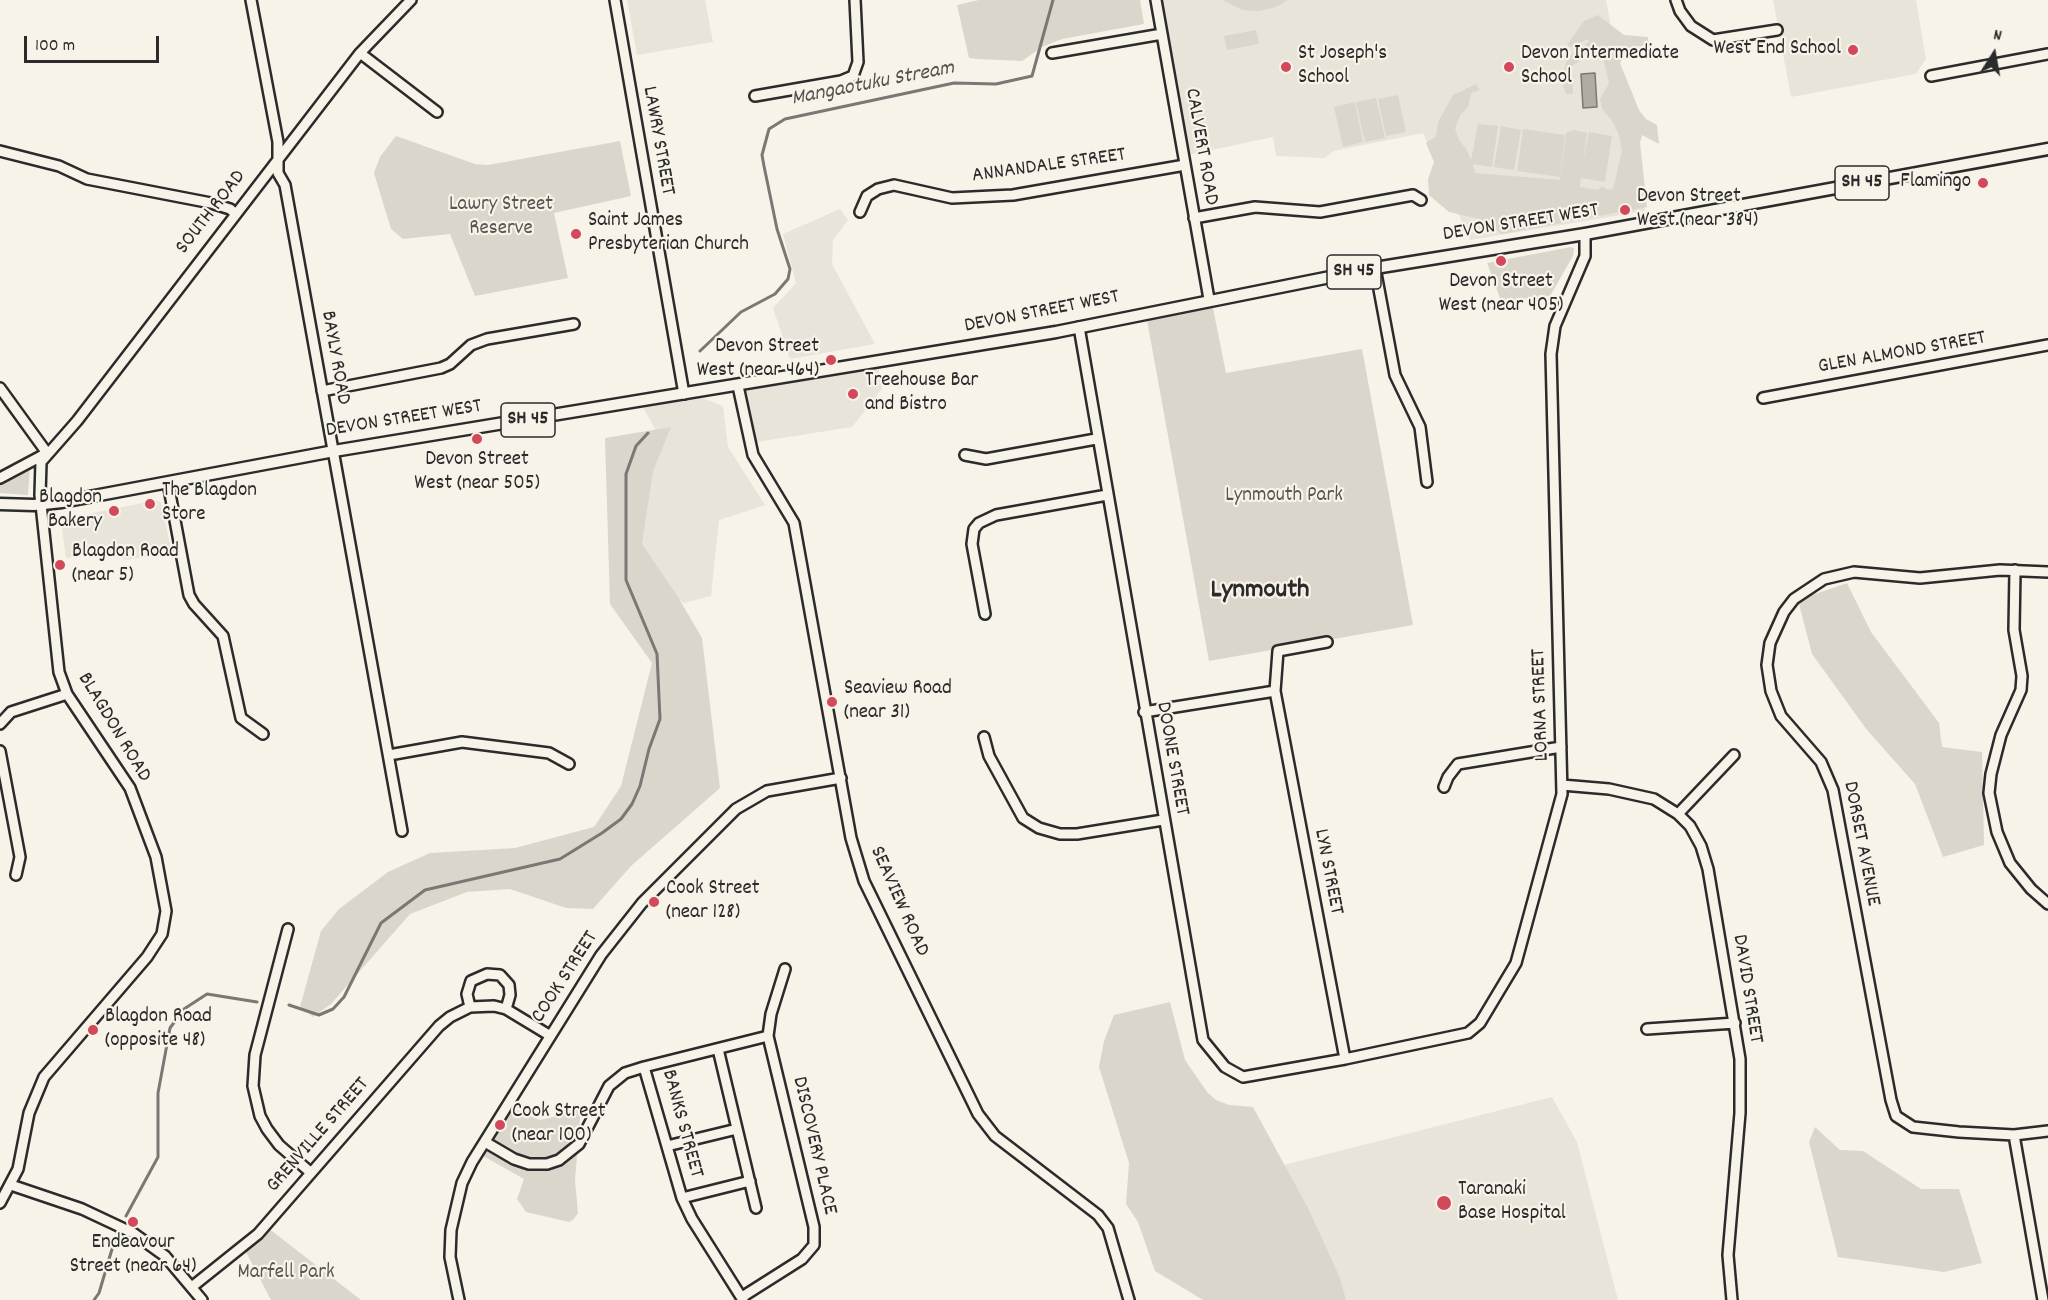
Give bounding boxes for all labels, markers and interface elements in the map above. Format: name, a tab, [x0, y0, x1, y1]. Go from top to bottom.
scale bar	[27, 24, 162, 62]
north arrow	[1964, 24, 2024, 84]
text: N	[1991, 24, 2004, 48]
text: 100 m	[35, 34, 75, 59]
place label: West End School	[1713, 37, 1841, 63]
place label: St Joseph's School	[1298, 42, 1387, 92]
place label: Devon Intermediate School	[1521, 42, 1679, 92]
marker: West End School	[1846, 43, 1860, 57]
water label: Mangaotuku Stream	[789, 56, 957, 114]
marker: St Joseph's School	[1279, 60, 1293, 74]
marker: Devon Intermediate School	[1502, 60, 1516, 74]
street label: LAWRY STREET	[635, 85, 679, 197]
street label: CALVERT ROAD	[1177, 87, 1223, 207]
street label: ANNANDALE STREET	[971, 144, 1127, 190]
street label: SOUTH ROAD	[171, 166, 253, 260]
road number: SH 45	[1835, 166, 1889, 200]
place label: Flamingo	[1900, 170, 1971, 196]
marker: Flamingo	[1976, 176, 1990, 190]
place label: Devon Street West (near 384)	[1637, 185, 1758, 235]
park label: Lawry Street Reserve	[449, 193, 553, 243]
street label: DEVON STREET WEST	[1441, 199, 1601, 249]
marker: Devon Street West (near 384)	[1618, 203, 1632, 217]
place label: Saint James Presbyterian Church	[588, 209, 749, 259]
marker: Saint James Presbyterian Church	[569, 227, 583, 241]
marker: Devon Street West (near 405)	[1494, 254, 1508, 268]
road number: SH 45	[1327, 255, 1381, 289]
place label: Devon Street West (near 405)	[1439, 270, 1563, 320]
street label: DEVON STREET WEST	[962, 286, 1122, 340]
street label: BAYLY ROAD	[313, 309, 355, 407]
street label: GLEN ALMOND STREET	[1816, 327, 1988, 381]
place label: Devon Street West (near 464)	[697, 335, 819, 385]
marker: Devon Street West (near 464)	[824, 353, 838, 367]
place label: Treehouse Bar and Bistro	[865, 369, 978, 419]
marker: Treehouse Bar and Bistro	[846, 387, 860, 401]
street label: DEVON STREET WEST	[324, 395, 484, 445]
road number: SH 45	[501, 403, 555, 437]
marker: Devon Street West (near 505)	[470, 432, 484, 446]
place label: Devon Street West (near 505)	[414, 448, 540, 498]
place label: The Blagdon Store	[162, 479, 257, 529]
park label: Lynmouth Park	[1225, 484, 1343, 510]
place label: Blagdon Bakery	[39, 486, 102, 536]
marker: The Blagdon Store	[143, 497, 157, 511]
marker: Blagdon Bakery	[107, 504, 121, 518]
place label: Blagdon Road (near 5)	[72, 540, 179, 590]
marker: Blagdon Road (near 5)	[53, 558, 67, 572]
district label: Lynmouth	[1211, 576, 1309, 608]
street label: LORNA STREET	[1527, 648, 1557, 762]
street label: BLAGDON ROAD	[70, 669, 156, 787]
place label: Seaview Road (near 31)	[844, 677, 952, 727]
marker: Seaview Road (near 31)	[825, 695, 839, 709]
street label: DOONE STREET	[1149, 700, 1193, 818]
street label: DORSET AVENUE	[1836, 780, 1884, 908]
street label: LYN STREET	[1306, 827, 1348, 917]
street label: SEAVIEW ROAD	[863, 843, 933, 961]
place label: Cook Street (near 128)	[666, 877, 760, 927]
marker: Cook Street (near 128)	[647, 895, 661, 909]
street label: COOK STREET	[527, 927, 605, 1029]
street label: DAVID STREET	[1725, 933, 1767, 1045]
place label: Blagdon Road (opposite 48)	[105, 1005, 212, 1055]
marker: Blagdon Road (opposite 48)	[86, 1023, 100, 1037]
street label: BANKS STREET	[654, 1067, 708, 1181]
street label: GRENVILLE STREET	[262, 1073, 376, 1199]
street label: DISCOVERY PLACE	[785, 1075, 841, 1217]
place label: Cook Street (near 100)	[512, 1100, 606, 1150]
marker: Cook Street (near 100)	[493, 1118, 507, 1132]
place label: Taranaki Base Hospital	[1458, 1178, 1566, 1228]
marker: Taranaki Base Hospital	[1435, 1194, 1453, 1212]
marker: Endeavour Street (near 64)	[126, 1215, 140, 1229]
place label: Endeavour Street (near 64)	[70, 1231, 196, 1281]
park label: Marfell Park	[237, 1261, 335, 1287]

